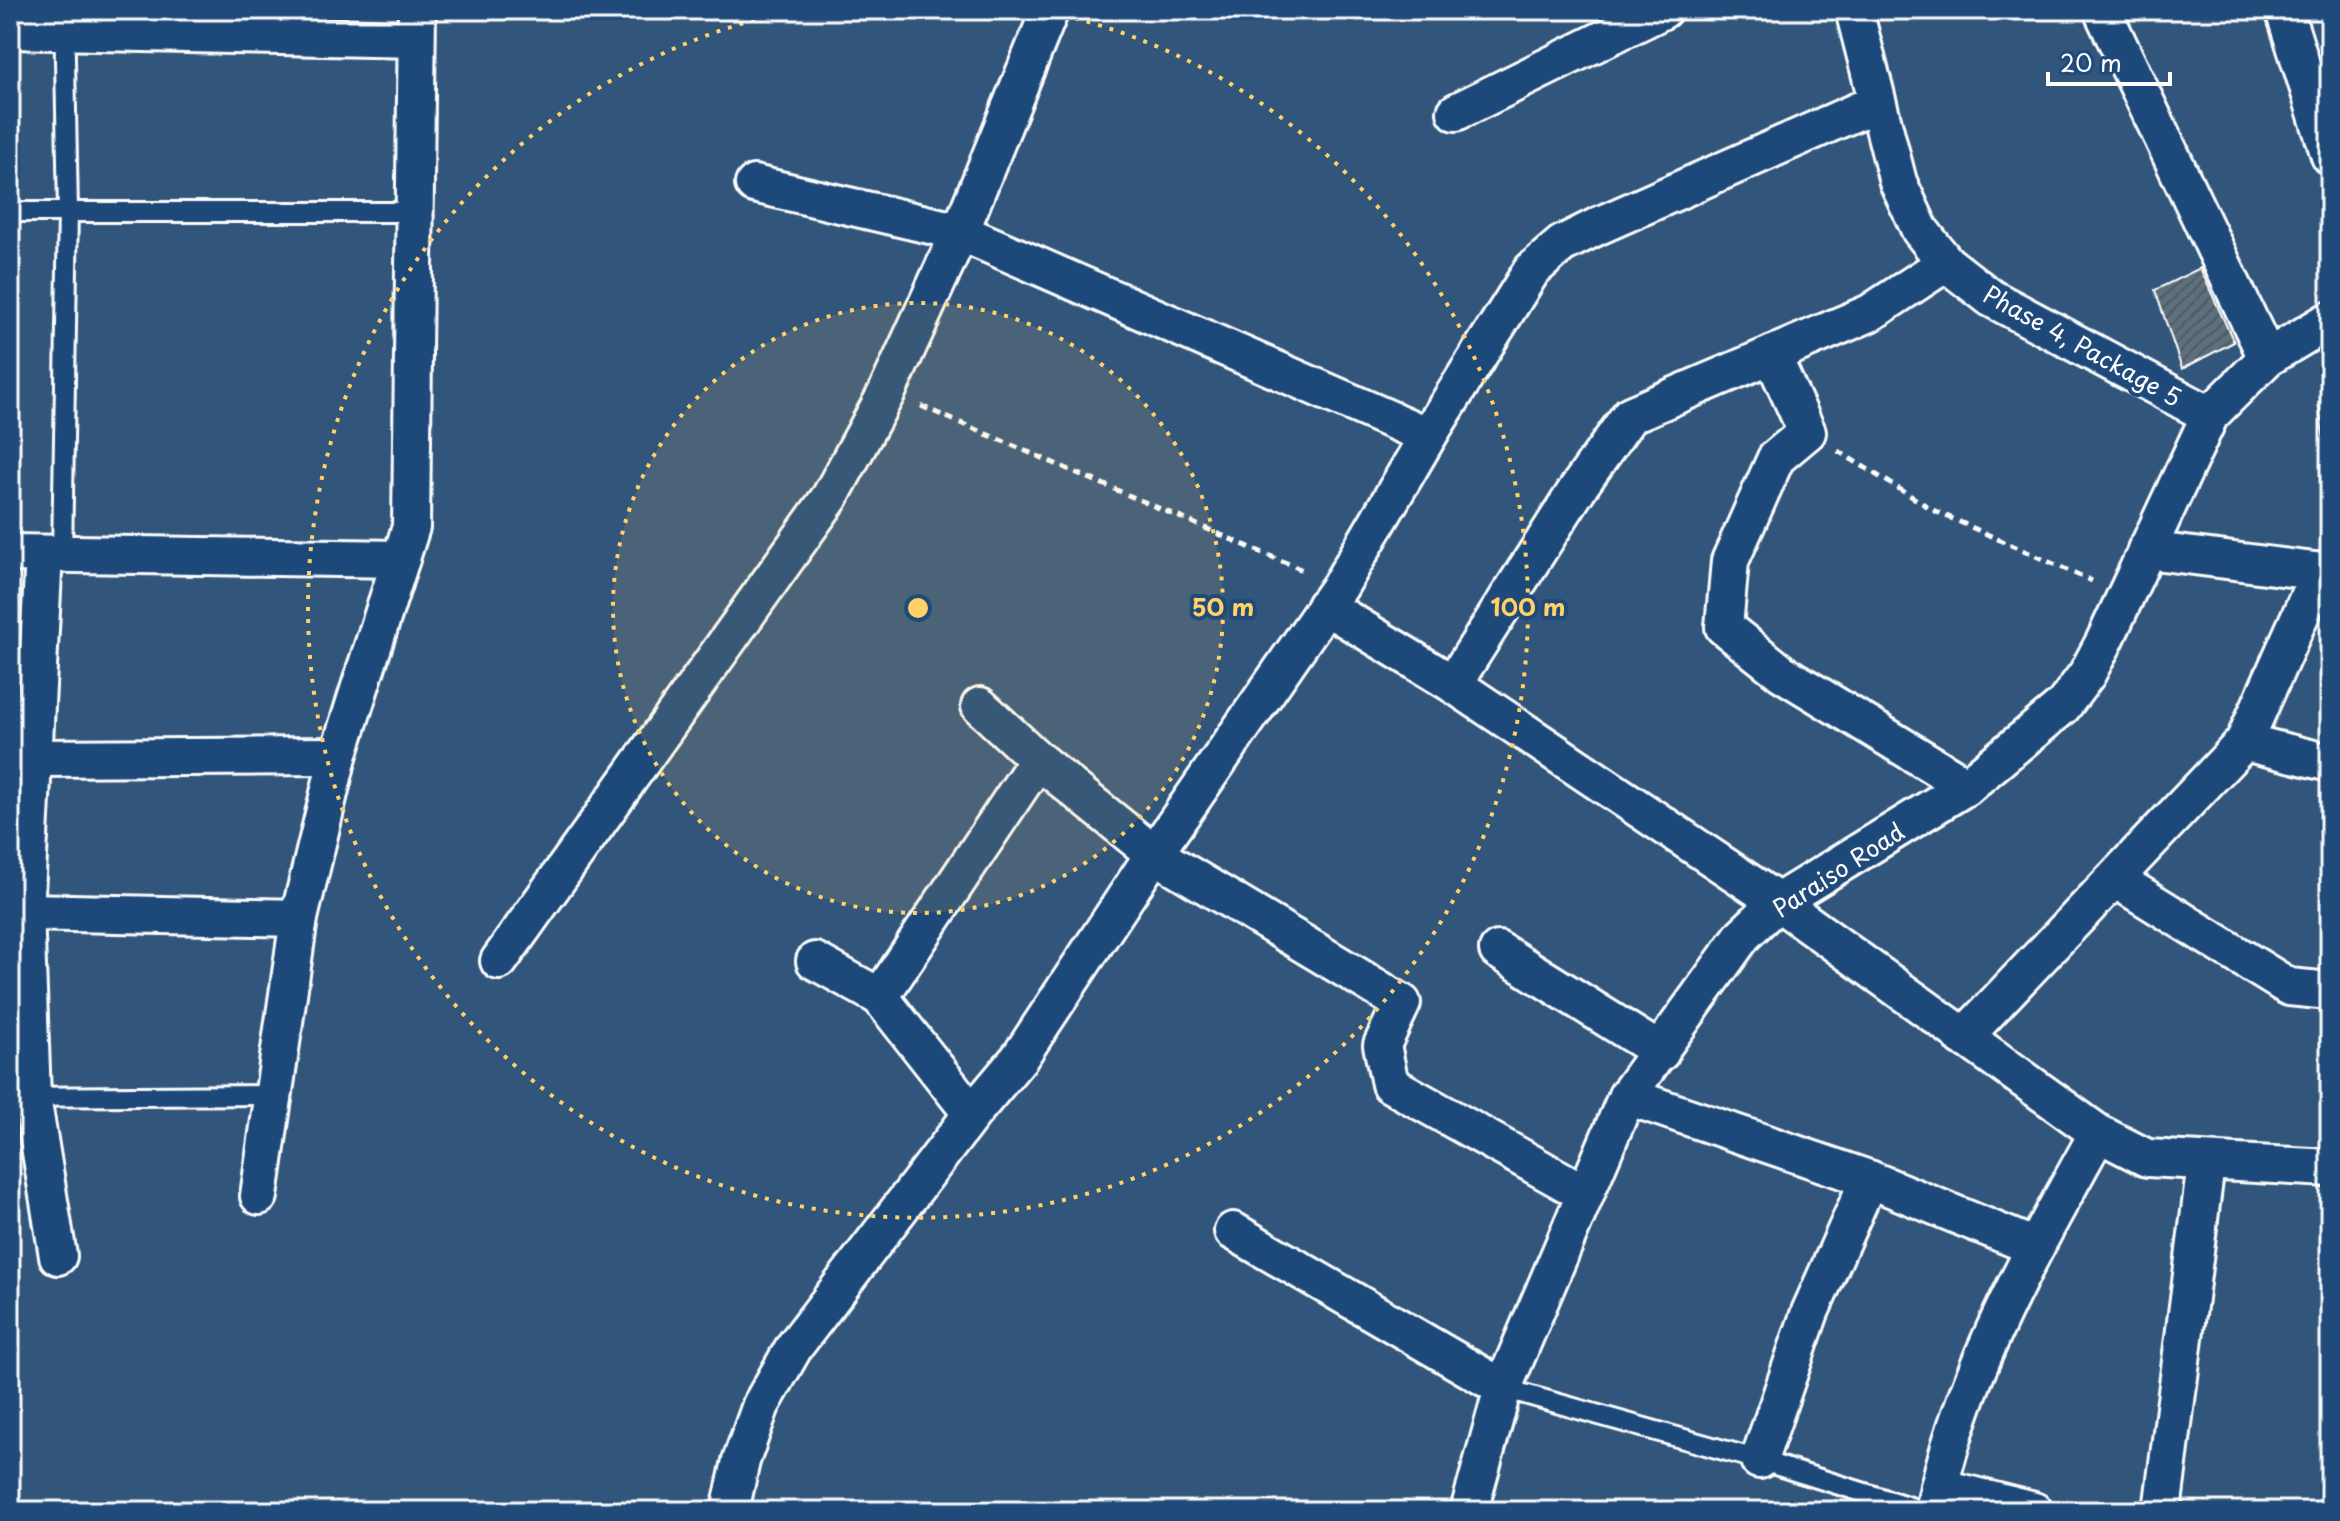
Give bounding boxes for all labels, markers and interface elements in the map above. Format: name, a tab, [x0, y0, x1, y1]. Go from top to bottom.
scale bar	[2048, 36, 2170, 86]
text: 20 m	[2060, 44, 2122, 80]
street label: Phase 4, Package 5	[1977, 276, 2189, 414]
text: 50 m	[1192, 588, 1254, 624]
text: 100 m	[1491, 588, 1565, 624]
centre of rings	[904, 594, 932, 622]
street label: Paraiso Road	[1765, 813, 1911, 925]

